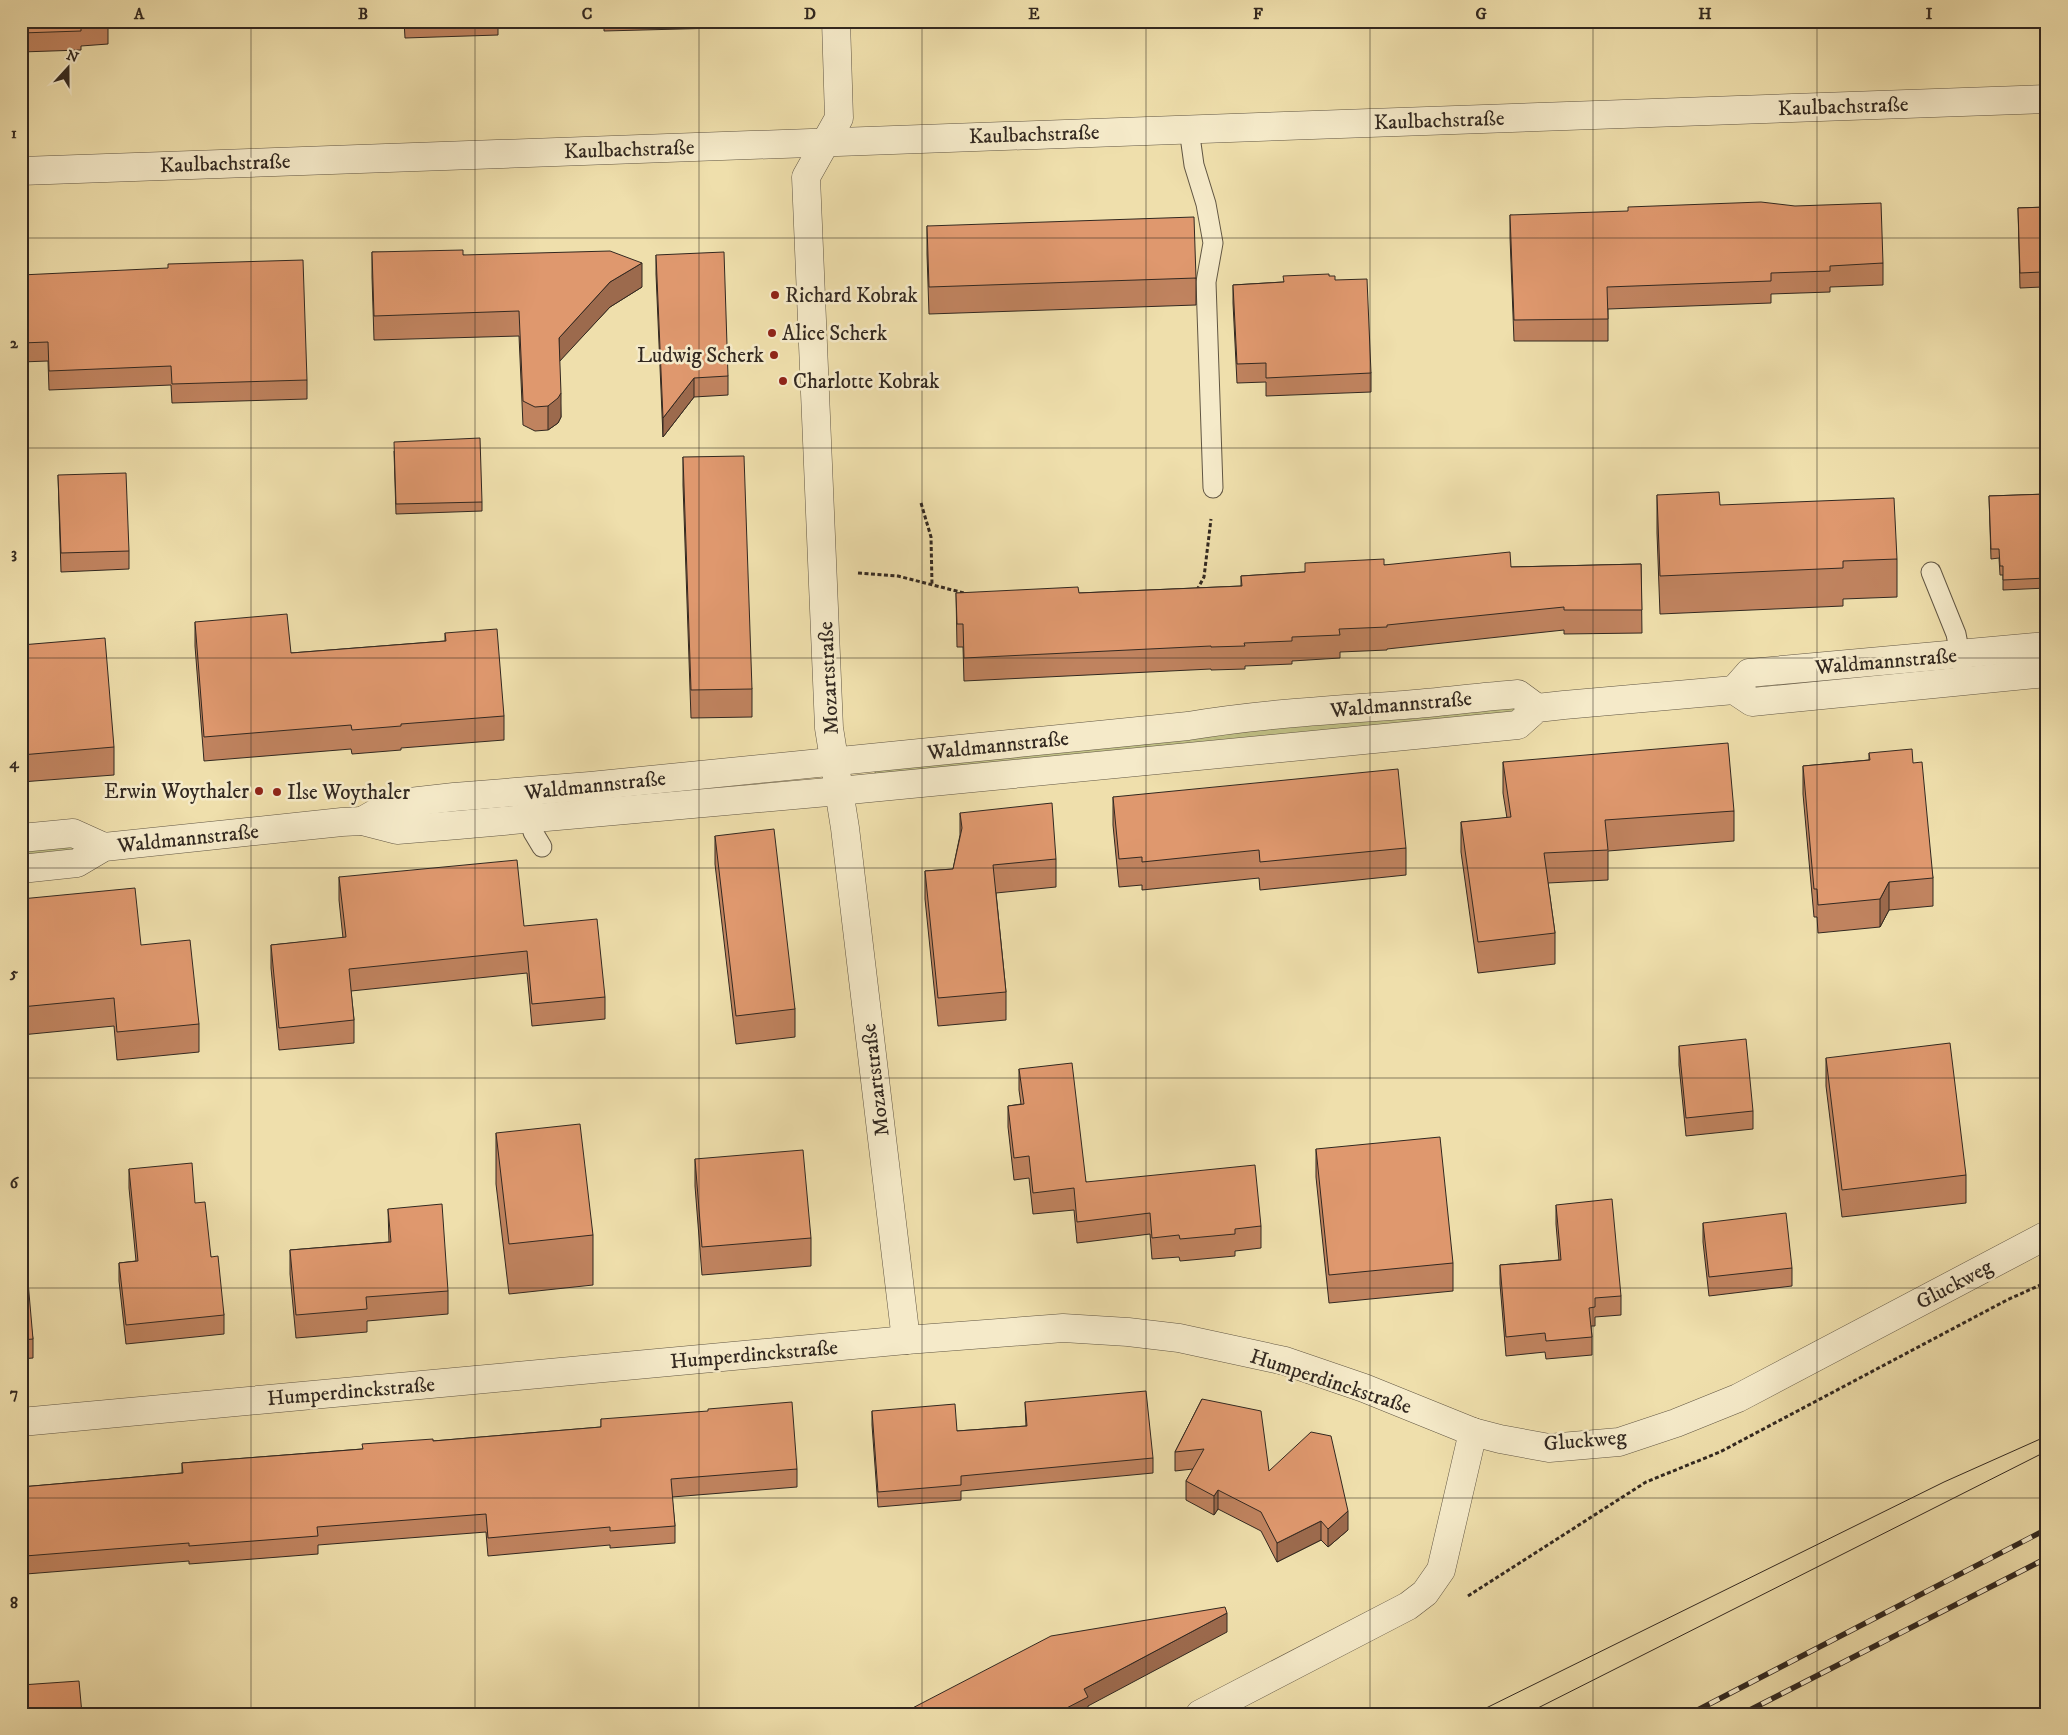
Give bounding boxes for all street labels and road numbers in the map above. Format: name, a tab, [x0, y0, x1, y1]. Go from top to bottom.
street label: Kaulbachstraße	[1777, 92, 1909, 122]
street label: Kaulbachstraße	[1373, 106, 1505, 136]
street label: Kaulbachstraße	[968, 120, 1100, 150]
street label: Kaulbachstraße	[563, 135, 695, 165]
street label: Kaulbachstraße	[159, 149, 291, 179]
street label: Mozartstraße	[813, 620, 845, 735]
street label: Waldmannstraße	[1813, 643, 1958, 681]
street label: Waldmannstraße	[1328, 686, 1473, 724]
street label: Waldmannstraße	[925, 726, 1070, 766]
street label: Waldmannstraße	[522, 766, 667, 806]
street label: Waldmannstraße	[115, 819, 260, 859]
street label: Mozartstraße	[856, 1022, 896, 1138]
street label: Gluckweg	[1912, 1254, 1998, 1316]
street label: Humperdinckstraße	[669, 1335, 839, 1375]
street label: Humperdinckstraße	[1247, 1344, 1415, 1420]
street label: Humperdinckstraße	[266, 1372, 436, 1412]
street label: Gluckweg	[1543, 1424, 1628, 1458]

